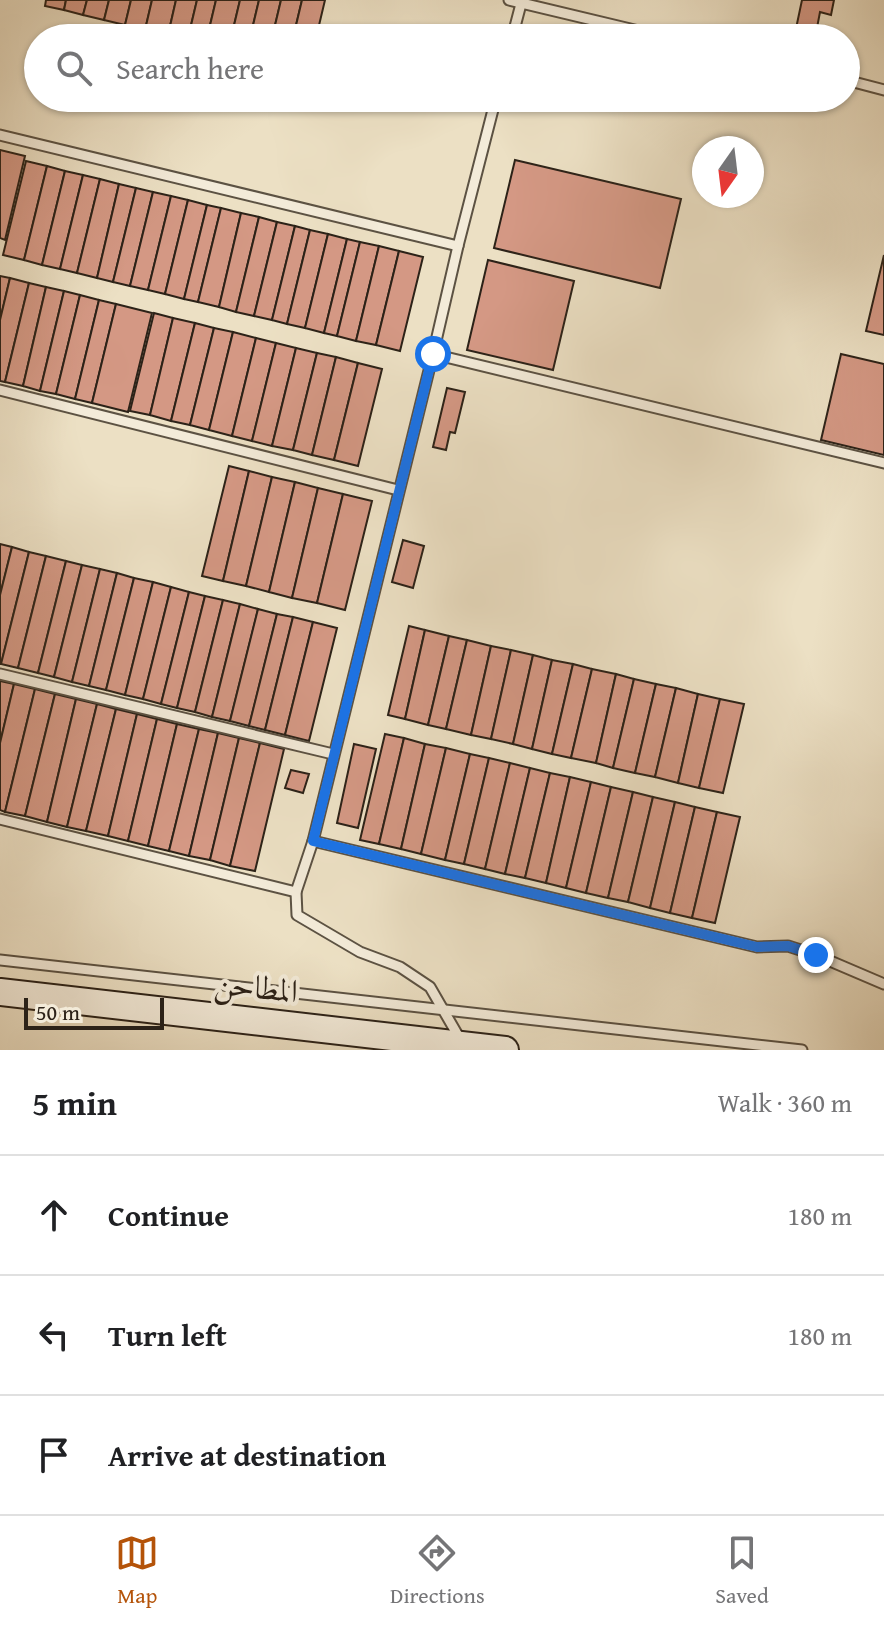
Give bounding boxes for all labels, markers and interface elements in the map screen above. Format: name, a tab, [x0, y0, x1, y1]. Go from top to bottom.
search box	[24, 24, 860, 112]
icon: search	[52, 46, 96, 90]
text: Search here	[116, 46, 264, 90]
north arrow	[692, 136, 764, 208]
route start	[415, 336, 451, 372]
route end	[798, 937, 834, 973]
street label: المطاحن	[212, 959, 300, 1014]
scale bar	[24, 994, 164, 1030]
text: 50 m	[36, 996, 80, 1028]
text: 5 min	[32, 1078, 117, 1127]
text: Walk · 360 m	[718, 1083, 852, 1122]
icon: ahead	[32, 1193, 76, 1237]
text: Continue	[108, 1193, 229, 1237]
text: 180 m	[787, 1196, 852, 1235]
icon: left	[32, 1313, 76, 1357]
text: Turn left	[108, 1313, 227, 1357]
text: 180 m	[787, 1316, 852, 1355]
icon: arrive	[32, 1433, 76, 1477]
text: Arrive at destination	[108, 1433, 386, 1477]
tab: Map	[115, 1531, 159, 1611]
tab: Directions	[390, 1531, 485, 1611]
tab: Saved	[715, 1531, 769, 1611]

